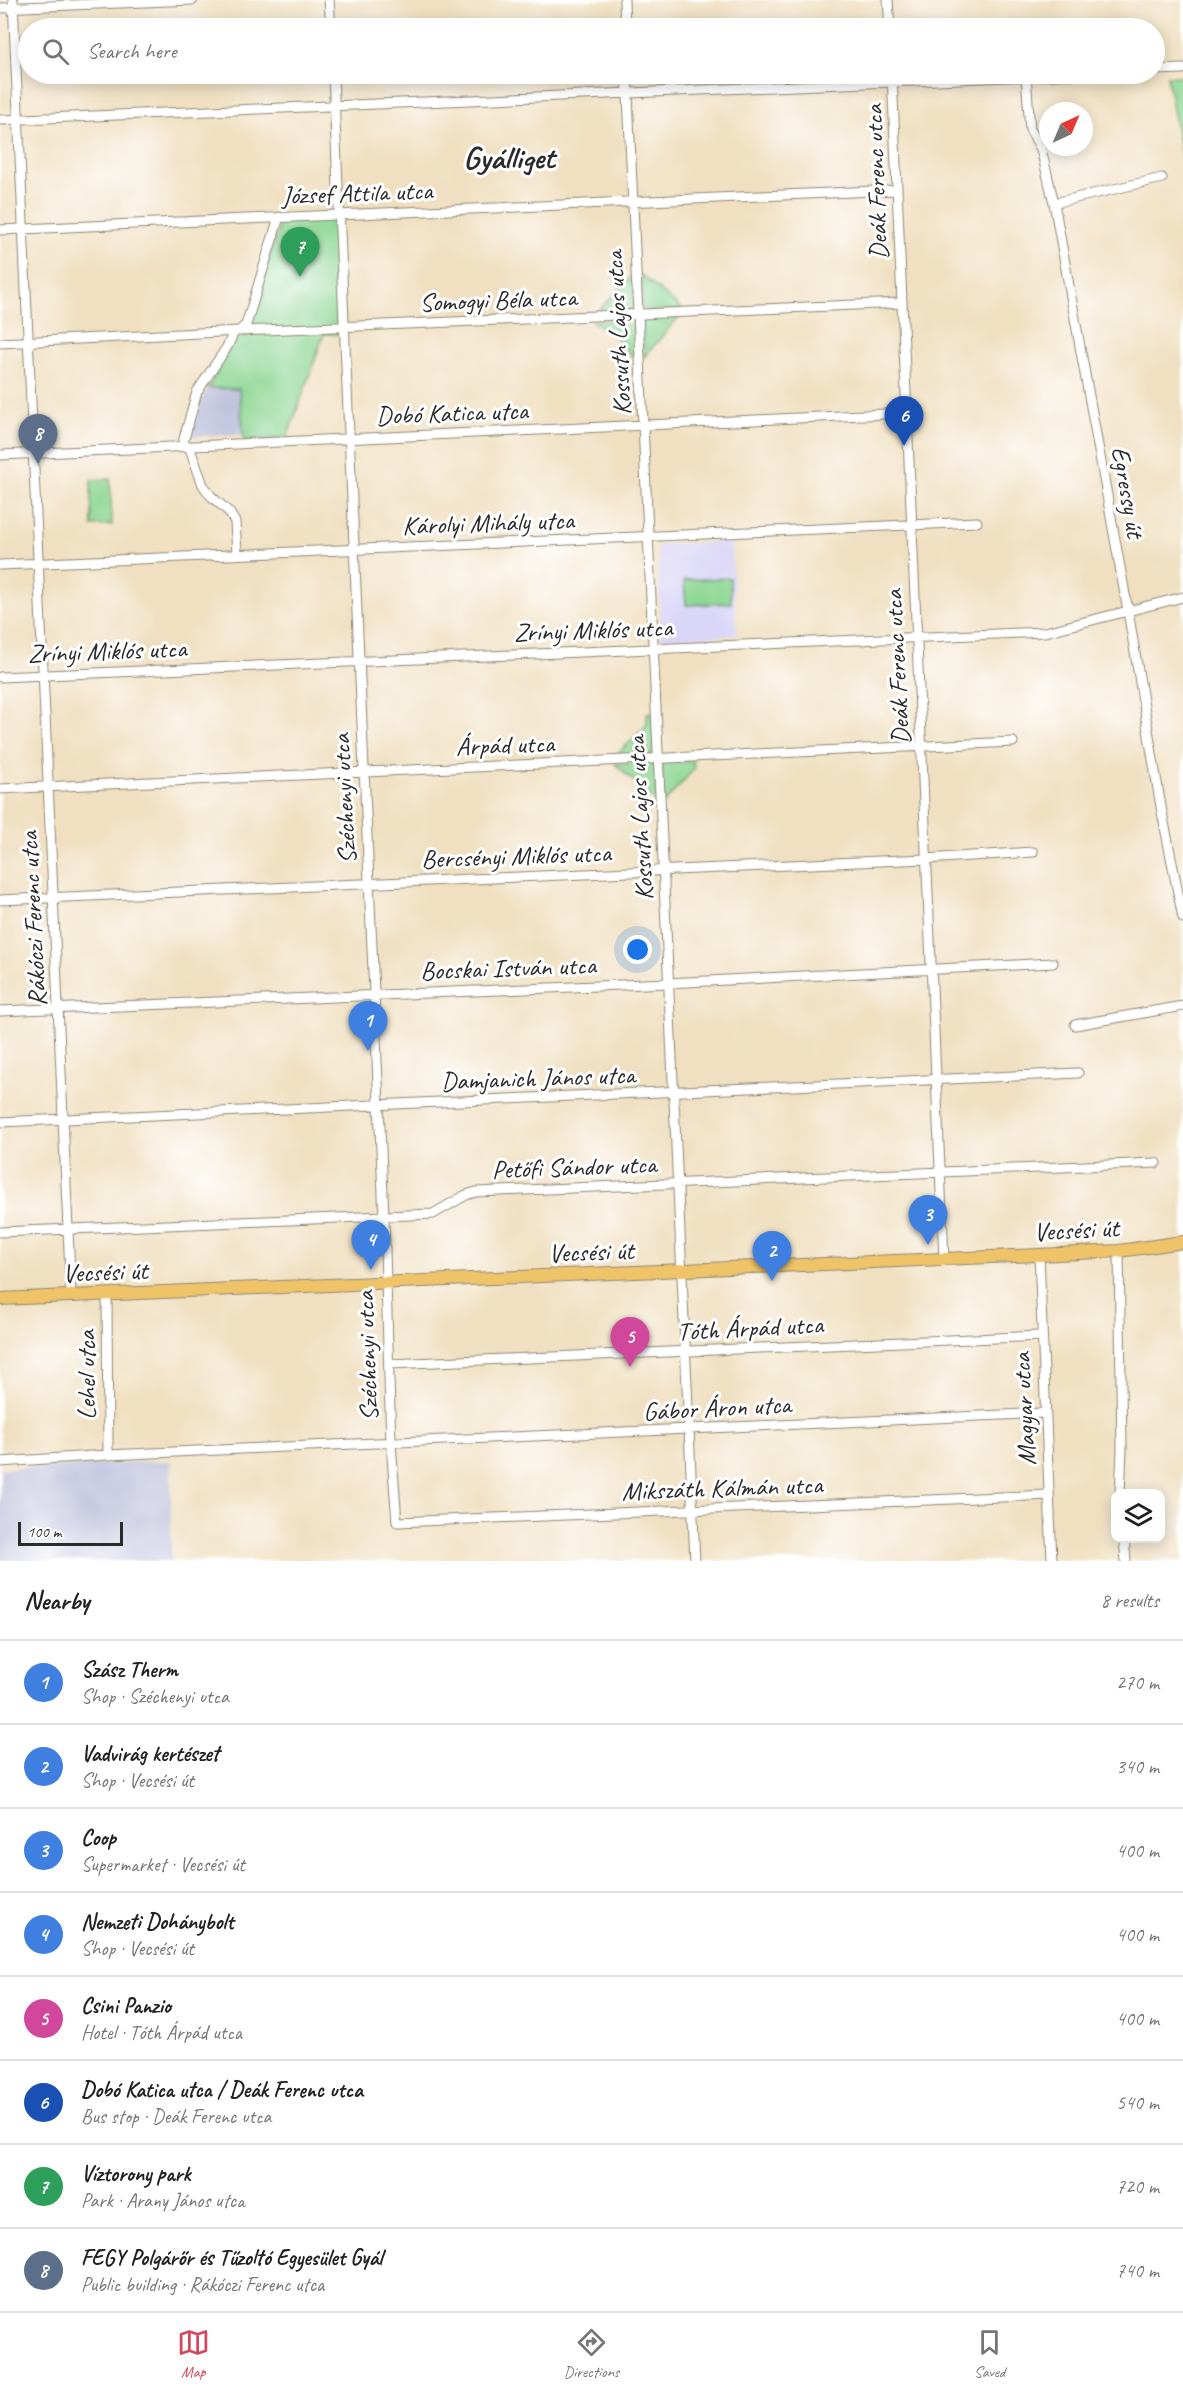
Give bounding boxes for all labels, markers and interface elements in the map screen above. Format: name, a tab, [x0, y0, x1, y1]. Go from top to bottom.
search box	[18, 18, 1165, 84]
icon: search	[39, 35, 72, 68]
text: Search here	[87, 37, 177, 65]
street label: Deák Ferenc utca	[857, 102, 895, 260]
north arrow	[1039, 102, 1093, 156]
district label: Gyálliget	[463, 137, 558, 178]
street label: József Attila utca	[279, 174, 434, 212]
pin: 7	[280, 228, 320, 277]
street label: Kossuth Lajos utca	[597, 248, 639, 416]
street label: Somogyi Béla utca	[419, 281, 579, 319]
street label: Dobó Katica utca	[375, 394, 530, 432]
pin: 6	[884, 396, 924, 446]
pin: 8	[18, 414, 57, 464]
street label: Egressy út	[1104, 444, 1153, 542]
street label: Károlyi Mihály utca	[402, 503, 576, 542]
street label: Deák Ferenc utca	[876, 587, 918, 745]
street label: Zrínyi Miklós utca	[513, 611, 674, 649]
street label: Zrínyi Miklós utca	[27, 632, 188, 670]
street label: Árpád utca	[455, 727, 556, 763]
street label: Széchenyi utca	[324, 731, 364, 865]
street label: Kossuth Lajos utca	[619, 733, 661, 901]
street label: Rákóczi Ferenc utca	[12, 829, 54, 1007]
street label: Bercsényi Miklós utca	[421, 836, 613, 876]
your location	[623, 935, 652, 964]
street label: Bocskai István utca	[420, 948, 598, 988]
pin: 1	[348, 1002, 388, 1051]
street label: Damjanich János utca	[440, 1058, 638, 1098]
street label: Petőfi Sándor utca	[491, 1148, 659, 1186]
pin: 3	[908, 1196, 948, 1245]
street label: Vecsési út	[1033, 1211, 1122, 1249]
pin: 4	[352, 1220, 391, 1270]
pin: 2	[752, 1232, 792, 1281]
street label: Vecsési út	[548, 1234, 637, 1270]
street label: Vecsési út	[62, 1254, 151, 1290]
street label: Széchenyi utca	[348, 1289, 386, 1422]
street label: Tóth Árpád utca	[676, 1308, 825, 1348]
pin: 5	[610, 1318, 650, 1367]
street label: Lehel utca	[70, 1329, 103, 1420]
street label: Magyar utca	[1004, 1350, 1043, 1466]
street label: Gábor Áron utca	[642, 1388, 794, 1428]
street label: Mikszáth Kálmán utca	[621, 1468, 824, 1508]
map controls	[1111, 1489, 1165, 1543]
button: layers	[1111, 1489, 1165, 1543]
scale bar	[18, 1519, 123, 1546]
text: 100 m	[27, 1522, 61, 1542]
text: Nearby	[24, 1584, 89, 1617]
text: 8 results	[1100, 1588, 1159, 1613]
text: Szász Therm	[81, 1656, 178, 1684]
text: 1	[39, 1670, 48, 1695]
text: 270 m	[1116, 1670, 1159, 1695]
text: Shop · Széchenyi utca	[81, 1684, 229, 1709]
text: Vadvirág kertészet	[81, 1740, 219, 1768]
text: 2	[39, 1754, 48, 1779]
text: 340 m	[1116, 1754, 1159, 1779]
text: Shop · Vecsési út	[81, 1768, 194, 1793]
text: Coop	[81, 1824, 116, 1852]
text: 3	[39, 1838, 48, 1863]
text: 400 m	[1116, 1838, 1159, 1863]
text: Supermarket · Vecsési út	[81, 1852, 245, 1877]
text: Nemzeti Dohánybolt	[81, 1908, 234, 1936]
text: 4	[39, 1922, 48, 1947]
text: 400 m	[1116, 1922, 1159, 1947]
text: Shop · Vecsési út	[81, 1936, 194, 1961]
text: Csini Panzio	[81, 1992, 171, 2020]
text: 5	[39, 2006, 48, 2031]
text: 400 m	[1116, 2006, 1159, 2031]
text: Hotel · Tóth Árpád utca	[81, 2020, 242, 2045]
text: Dobó Katica utca / Deák Ferenc utca	[81, 2076, 363, 2104]
text: 6	[39, 2090, 48, 2115]
text: 540 m	[1116, 2090, 1159, 2115]
text: Bus stop · Deák Ferenc utca	[81, 2104, 271, 2129]
text: Víztorony park	[81, 2160, 191, 2188]
text: 7	[39, 2174, 48, 2199]
text: 720 m	[1116, 2174, 1159, 2199]
text: Park · Arany János utca	[81, 2188, 244, 2213]
text: FEGY Polgárőr és Tűzoltó Egyesület Gyál	[81, 2244, 382, 2272]
text: 8	[39, 2258, 48, 2283]
text: 740 m	[1116, 2258, 1159, 2283]
text: Public building · Rákóczi Ferenc utca	[81, 2272, 324, 2297]
tab: Map	[177, 2326, 210, 2382]
tab: Directions	[564, 2326, 619, 2382]
tab: Saved	[973, 2326, 1006, 2382]

